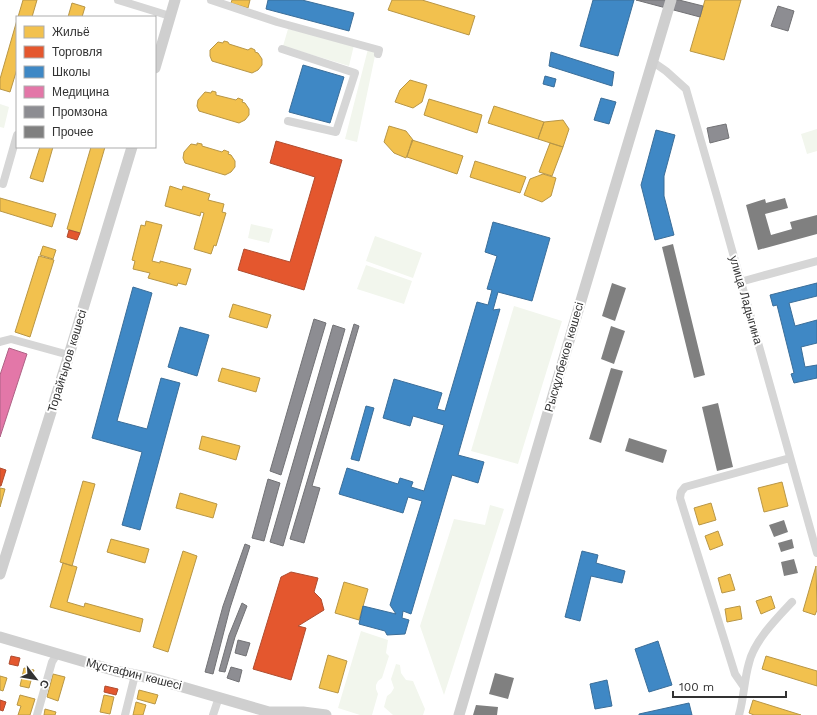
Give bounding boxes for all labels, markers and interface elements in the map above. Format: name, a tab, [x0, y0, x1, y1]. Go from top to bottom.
legend	[16, 16, 156, 148]
text: Жильё	[52, 25, 90, 39]
text: Торговля	[52, 45, 102, 59]
text: Школы	[52, 65, 90, 79]
text: Медицина	[52, 85, 109, 99]
text: Промзона	[52, 105, 108, 119]
text: Прочее	[52, 125, 94, 139]
street label: улица Ладыгина	[727, 254, 765, 346]
street label: Рысқұлбеков көшесі	[542, 300, 586, 414]
street label: Торайғыров көшесі	[45, 308, 89, 414]
street label: Мұстафин көшесі	[85, 655, 183, 693]
north arrow	[16, 659, 56, 699]
scale bar	[673, 673, 786, 699]
text: С	[36, 677, 52, 691]
text: 100 m	[679, 680, 714, 694]

